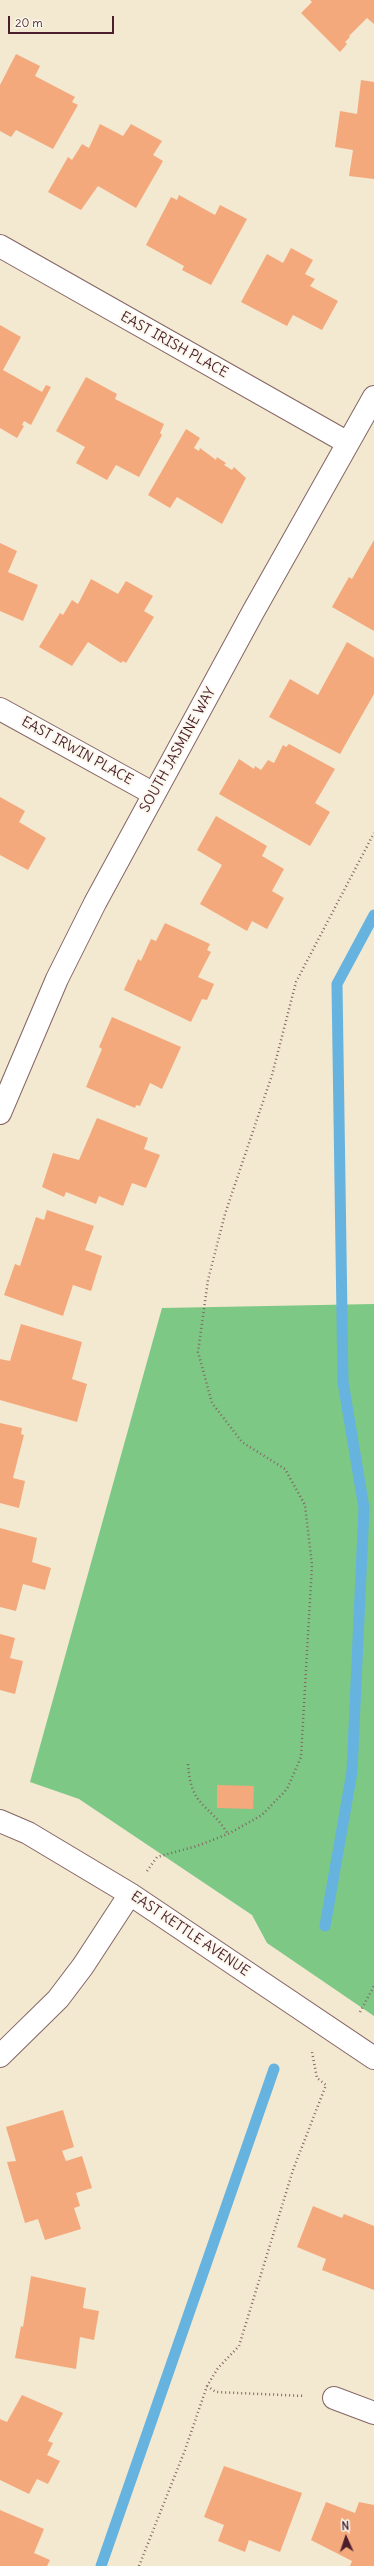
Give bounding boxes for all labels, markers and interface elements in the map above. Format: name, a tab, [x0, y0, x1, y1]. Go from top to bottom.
scale bar	[10, 8, 116, 34]
text: 20 m	[15, 15, 43, 30]
street label: EAST IRISH PLACE	[117, 308, 231, 382]
street label: SOUTH JASMINE WAY	[137, 685, 219, 815]
street label: EAST IRWIN PLACE	[18, 713, 136, 789]
street label: EAST KETTLE AVENUE	[128, 1888, 252, 1980]
north arrow	[326, 2518, 366, 2558]
text: N	[341, 2519, 350, 2533]

